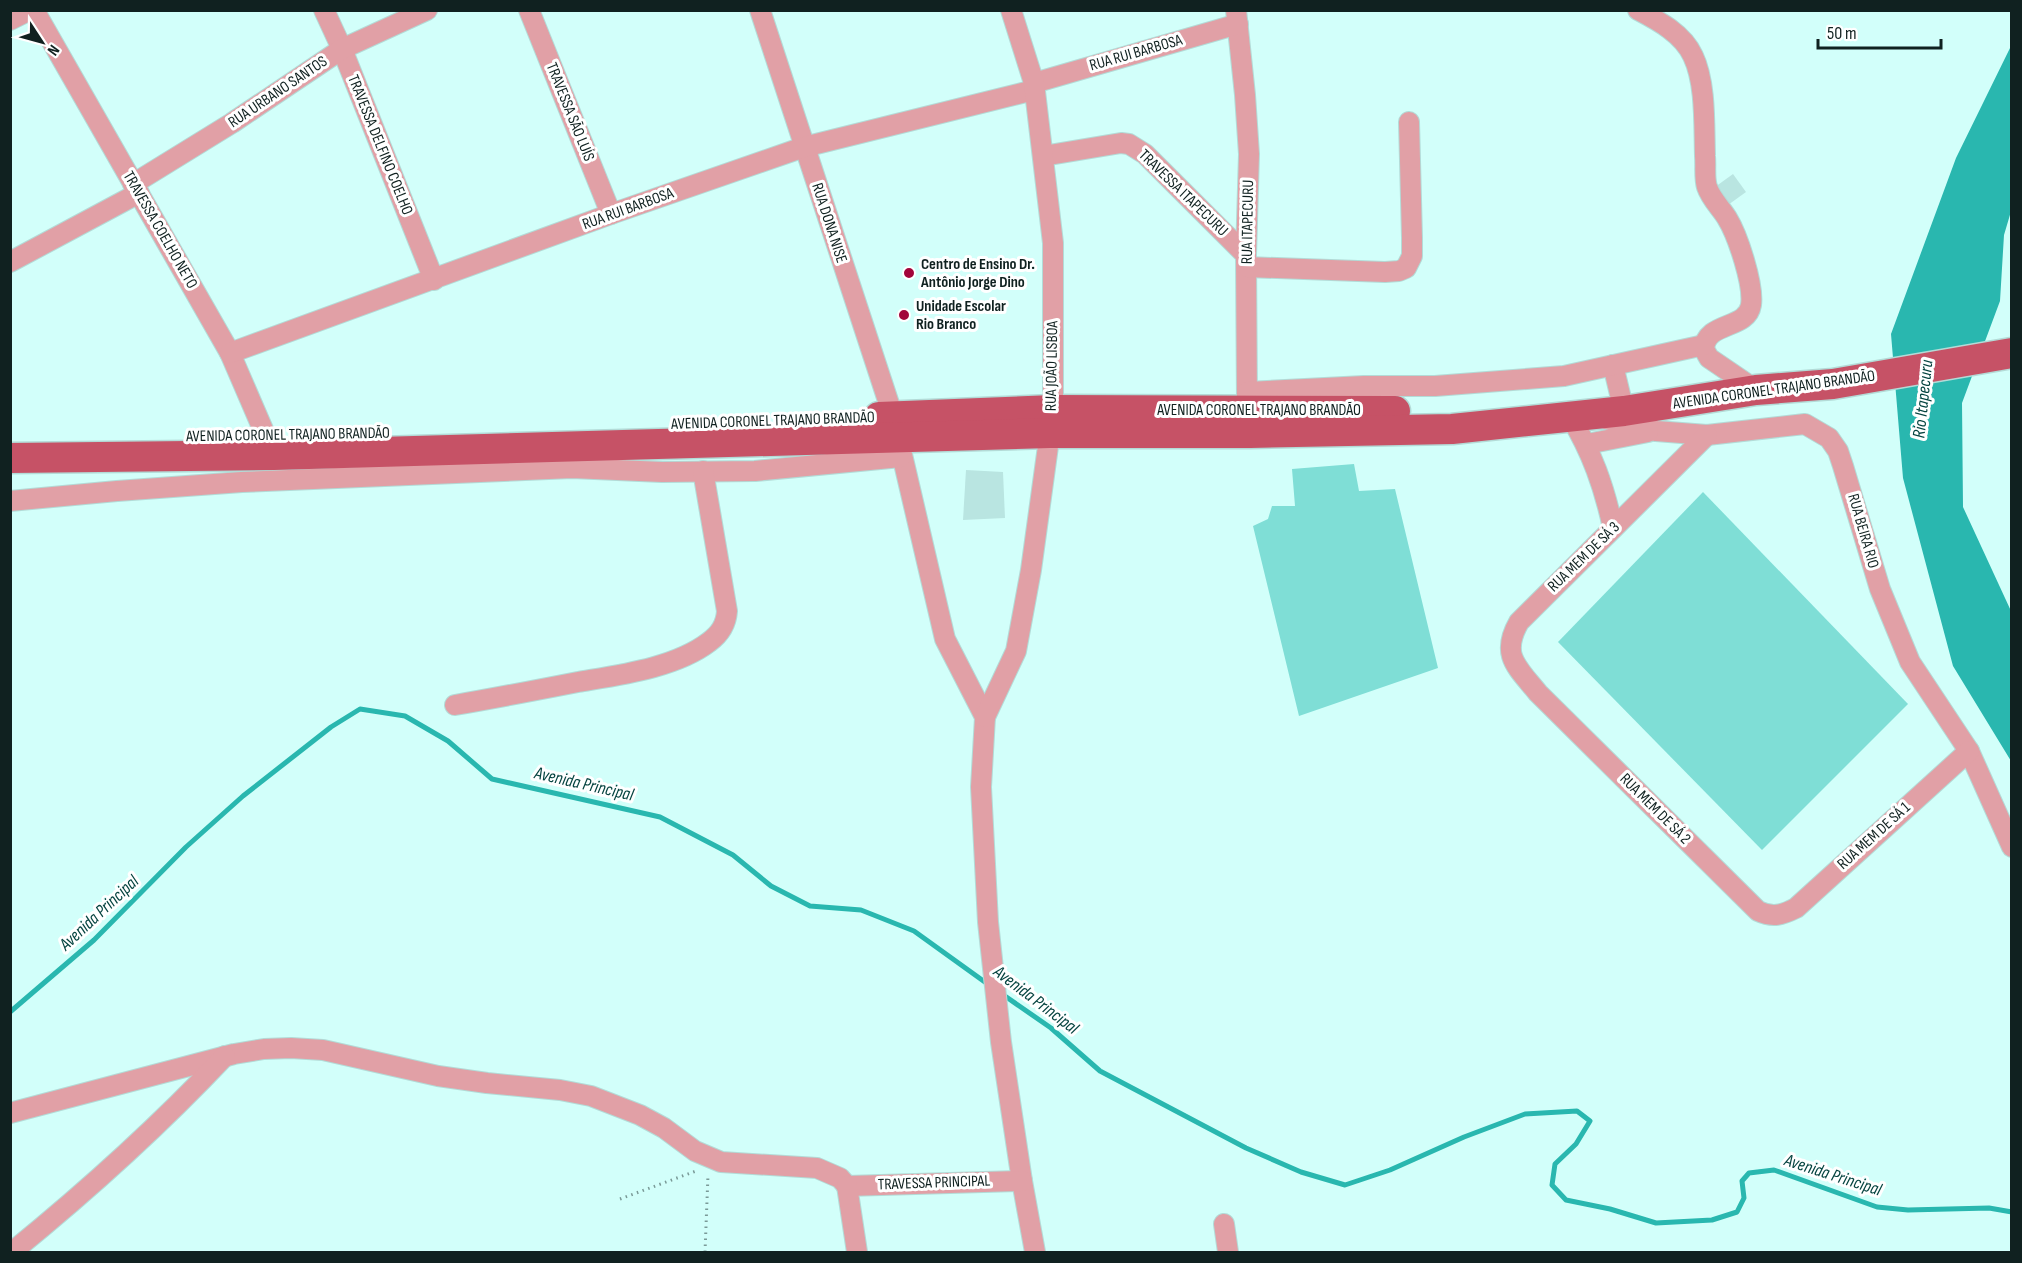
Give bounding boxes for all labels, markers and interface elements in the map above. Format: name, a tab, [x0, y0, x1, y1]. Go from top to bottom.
north arrow	[12, 12, 72, 72]
scale bar	[1818, 12, 1941, 50]
text: 50 m	[1827, 23, 1857, 44]
street label: RUA RUI BARBOSA	[1088, 31, 1185, 75]
text: N	[43, 41, 63, 59]
street label: RUA URBANO SANTOS	[225, 52, 331, 132]
street label: TRAVESSA SÃO LUÍS	[542, 60, 598, 164]
street label: TRAVESSA DELFINO COELHO	[343, 72, 417, 218]
street label: TRAVESSA ITAPECURU	[1134, 146, 1232, 240]
street label: TRAVESSA COELHO NETO	[119, 168, 201, 292]
street label: RUA ITAPECURU	[1238, 180, 1258, 264]
street label: RUA DONA NISE	[807, 181, 851, 265]
street label: RUA RUI BARBOSA	[580, 184, 676, 234]
place label: Centro de Ensino Dr. Antônio Jorge Dino	[920, 255, 1035, 292]
marker: Centro de Ensino Dr. Antônio Jorge Dino	[902, 266, 916, 280]
place label: Unidade Escolar Rio Branco	[916, 297, 1006, 334]
marker: Unidade Escolar Rio Branco	[897, 308, 911, 322]
street label: RUA JOÃO LISBOA	[1042, 320, 1062, 411]
water label: Rio Itapecuru	[1908, 358, 1938, 439]
street label: AVENIDA CORONEL TRAJANO BRANDÃO	[1671, 366, 1876, 414]
street label: AVENIDA CORONEL TRAJANO BRANDÃO	[1156, 401, 1361, 420]
street label: AVENIDA CORONEL TRAJANO BRANDÃO	[670, 408, 875, 434]
street label: AVENIDA CORONEL TRAJANO BRANDÃO	[185, 424, 390, 446]
street label: RUA BEIRA RIO	[1843, 492, 1883, 571]
street label: RUA MEM DE SÁ 3	[1544, 518, 1624, 596]
water label: Avenida Principal	[532, 762, 636, 806]
street label: RUA MEM DE SÁ 2	[1616, 770, 1694, 848]
street label: RUA MEM DE SÁ 1	[1834, 798, 1915, 874]
water label: Avenida Principal	[54, 870, 144, 956]
water label: Avenida Principal	[989, 961, 1083, 1039]
water label: Avenida Principal	[1781, 1149, 1885, 1201]
street label: TRAVESSA PRINCIPAL	[877, 1172, 991, 1194]

